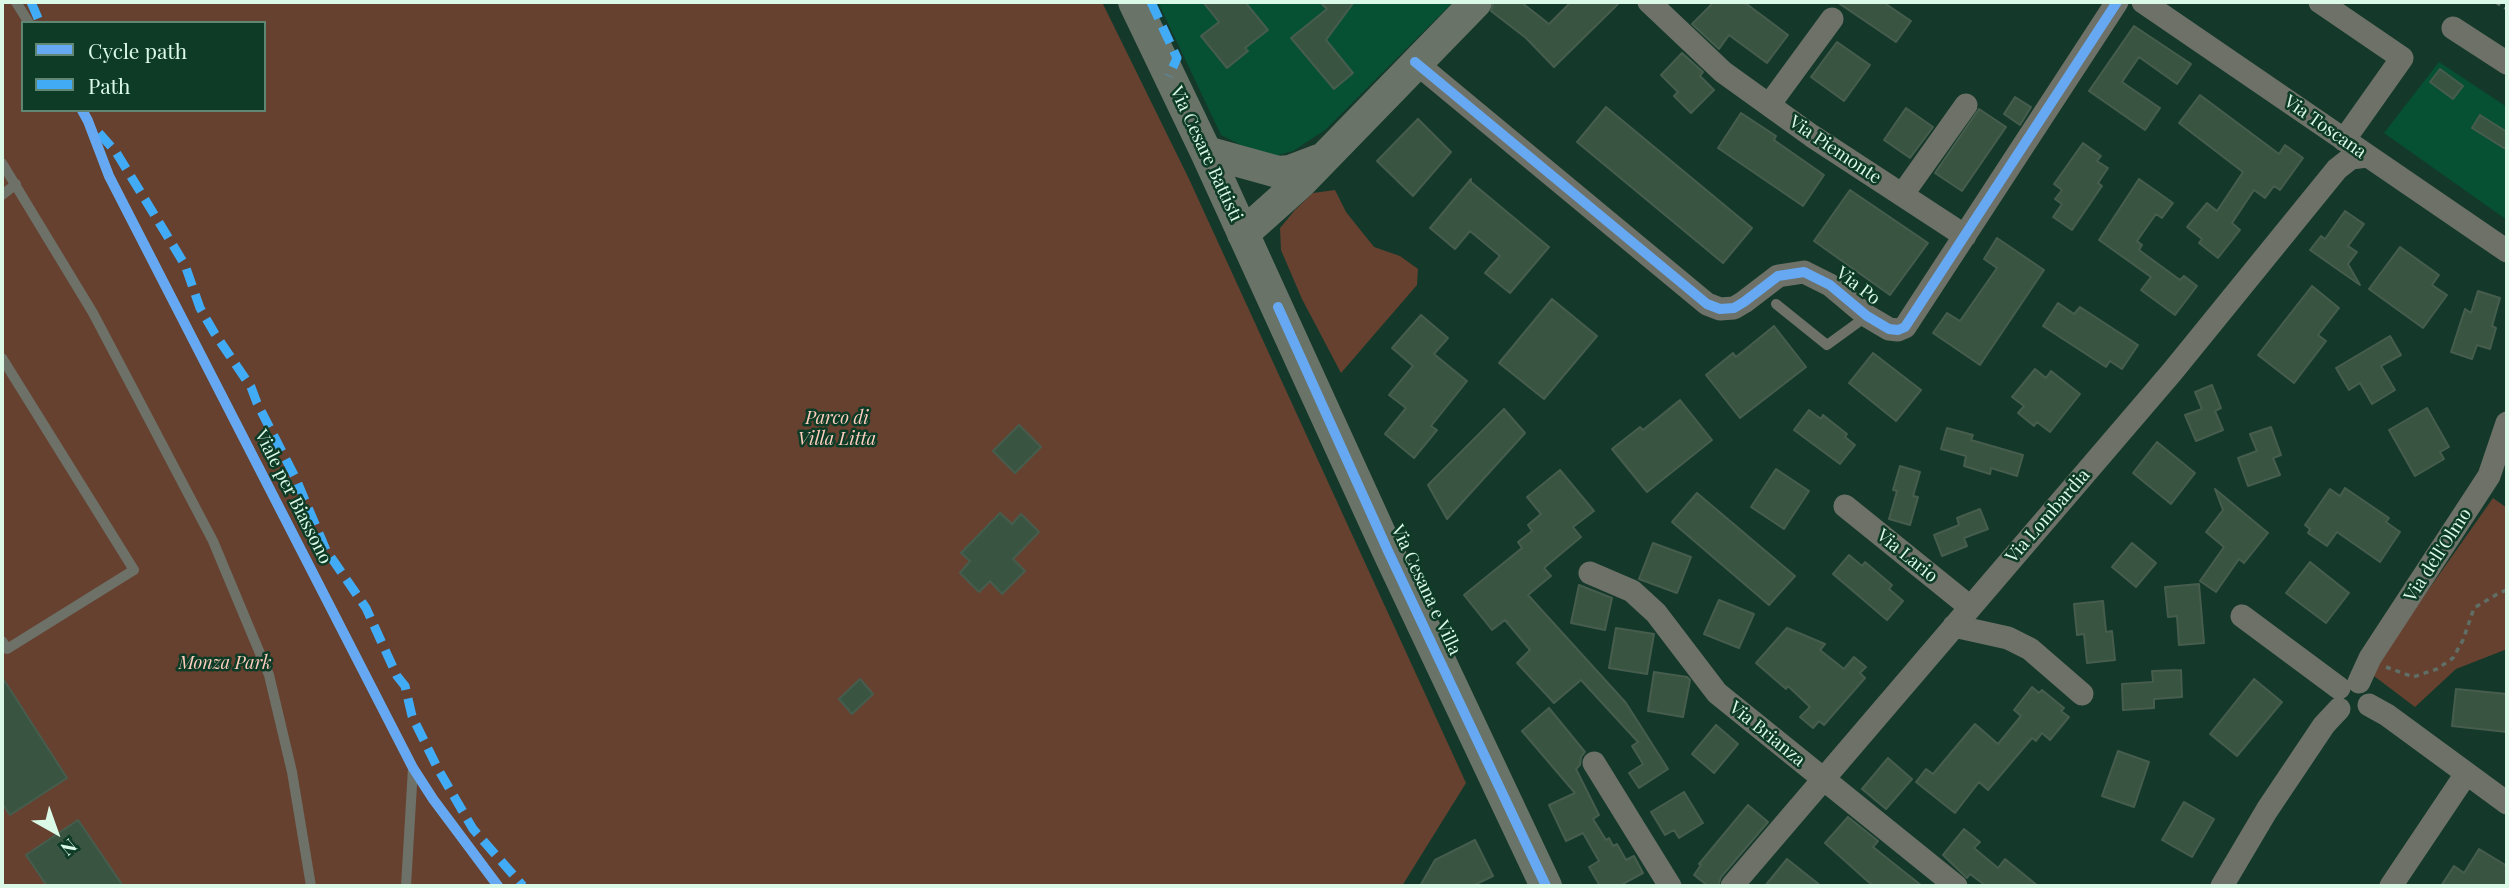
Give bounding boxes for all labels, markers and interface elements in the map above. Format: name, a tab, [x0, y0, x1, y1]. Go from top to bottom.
legend	[21, 21, 266, 112]
text: Cycle path	[88, 36, 187, 64]
text: Path	[88, 71, 130, 99]
street label: Via Cesare Battisti	[1165, 83, 1247, 225]
street label: Via Toscana	[2280, 91, 2370, 163]
street label: Via Piemonte	[1785, 111, 1885, 189]
street label: Via Po	[1832, 262, 1884, 310]
park label: Parco di Villa Litta	[798, 407, 876, 450]
street label: Viale per Biassono	[250, 426, 336, 568]
street label: Via Lombardia	[2001, 465, 2095, 567]
street label: Via dell'Olmo	[2400, 504, 2476, 606]
street label: Via Cesana e Villa	[1386, 521, 1466, 659]
street label: Via Lario	[1872, 525, 1942, 587]
park label: Monza Park	[178, 652, 272, 674]
street label: Via Brianza	[1725, 697, 1809, 771]
north arrow	[21, 797, 91, 867]
text: N	[56, 834, 83, 862]

